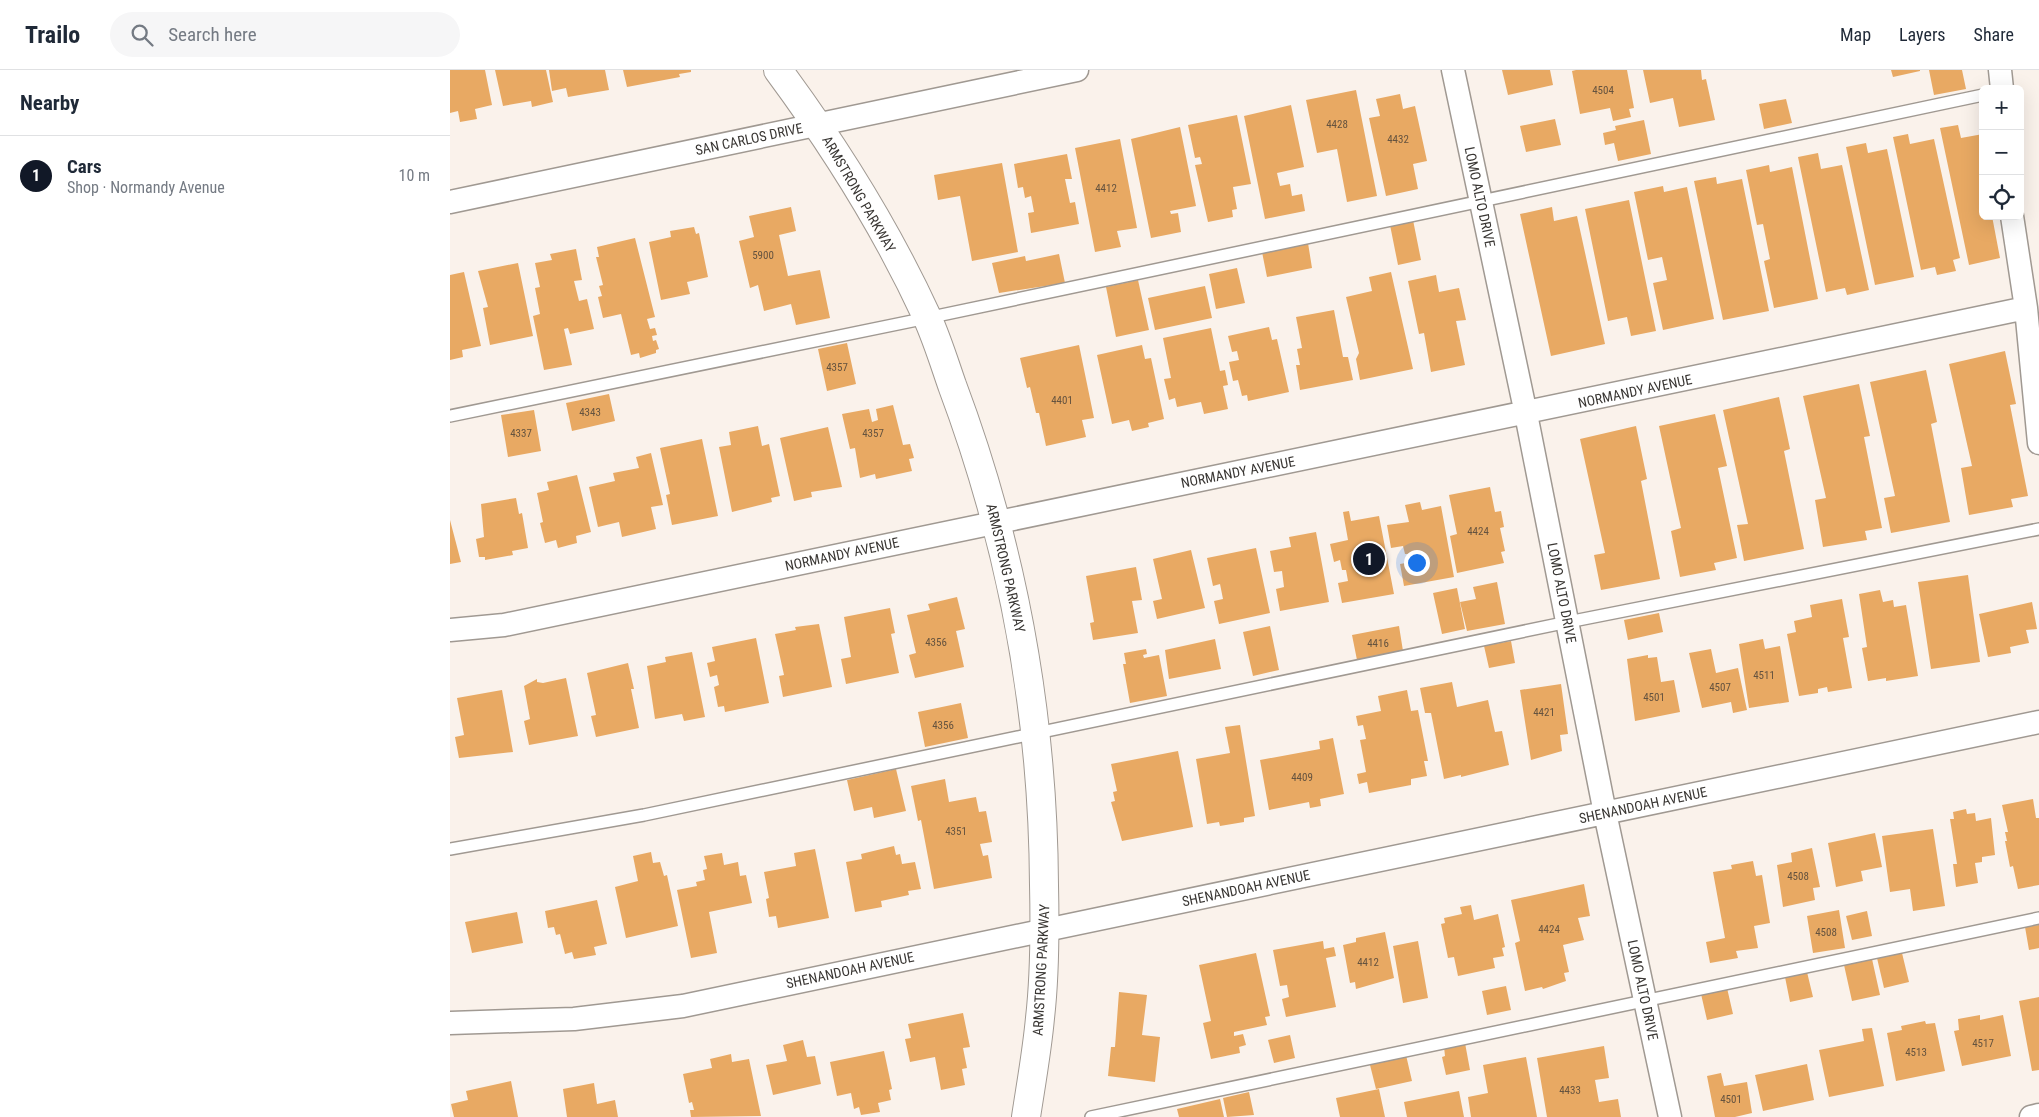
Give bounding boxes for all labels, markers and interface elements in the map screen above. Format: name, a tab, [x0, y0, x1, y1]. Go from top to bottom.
search box	[110, 12, 460, 57]
text: Trailo	[25, 21, 80, 49]
icon: search	[128, 21, 156, 49]
text: Search here	[168, 23, 257, 46]
text: Map	[1840, 24, 1871, 45]
text: Layers	[1899, 24, 1946, 45]
text: Share	[1974, 24, 2014, 45]
house number: 4504	[1592, 84, 1614, 97]
map controls	[1979, 85, 2024, 220]
button: +	[1979, 85, 2024, 130]
text: Nearby	[20, 91, 79, 115]
house number: 4428	[1326, 118, 1348, 131]
street label: SAN CARLOS DRIVE	[694, 120, 804, 158]
button: −	[1979, 130, 2024, 175]
street label: ARMSTRONG PARKWAY	[819, 133, 899, 256]
house number: 4432	[1387, 133, 1409, 146]
street label: LOMO ALTO DRIVE	[1462, 145, 1498, 249]
text: Cars	[67, 155, 102, 178]
text: 1	[32, 166, 40, 185]
text: 10 m	[398, 166, 430, 185]
button: locate	[1979, 175, 2024, 220]
text: Shop · Normandy Avenue	[67, 178, 225, 197]
house number: 4412	[1095, 182, 1117, 195]
house number: 5900	[752, 249, 774, 262]
house number: 4357	[826, 361, 848, 374]
street label: NORMANDY AVENUE	[1577, 371, 1693, 411]
house number: 4401	[1051, 394, 1073, 407]
house number: 4343	[579, 406, 601, 419]
house number: 4337	[510, 427, 532, 440]
house number: 4357	[862, 427, 884, 440]
street label: NORMANDY AVENUE	[1180, 453, 1296, 491]
street label: ARMSTRONG PARKWAY	[983, 502, 1029, 635]
house number: 4424	[1467, 525, 1489, 538]
street label: NORMANDY AVENUE	[784, 534, 900, 574]
pin: 1	[1353, 540, 1385, 578]
street label: LOMO ALTO DRIVE	[1544, 541, 1580, 645]
your location	[1404, 550, 1430, 576]
house number: 4356	[925, 636, 947, 649]
house number: 4416	[1367, 637, 1389, 650]
house number: 4511	[1753, 669, 1775, 682]
house number: 4507	[1709, 681, 1731, 694]
house number: 4501	[1643, 691, 1665, 704]
house number: 4421	[1533, 706, 1555, 719]
house number: 4356	[932, 719, 954, 732]
house number: 4409	[1291, 771, 1313, 784]
street label: SHENANDOAH AVENUE	[1578, 784, 1709, 826]
house number: 4351	[945, 825, 967, 838]
street label: SHENANDOAH AVENUE	[1181, 867, 1312, 909]
house number: 4508	[1787, 870, 1809, 883]
street label: ARMSTRONG PARKWAY	[1030, 903, 1052, 1036]
house number: 4424	[1538, 923, 1560, 936]
house number: 4508	[1815, 926, 1837, 939]
street label: LOMO ALTO DRIVE	[1625, 938, 1661, 1042]
street label: SHENANDOAH AVENUE	[785, 949, 916, 991]
house number: 4412	[1357, 956, 1379, 969]
house number: 4517	[1972, 1037, 1994, 1050]
house number: 4513	[1905, 1046, 1927, 1059]
house number: 4433	[1559, 1084, 1581, 1097]
house number: 4501	[1720, 1093, 1742, 1106]

